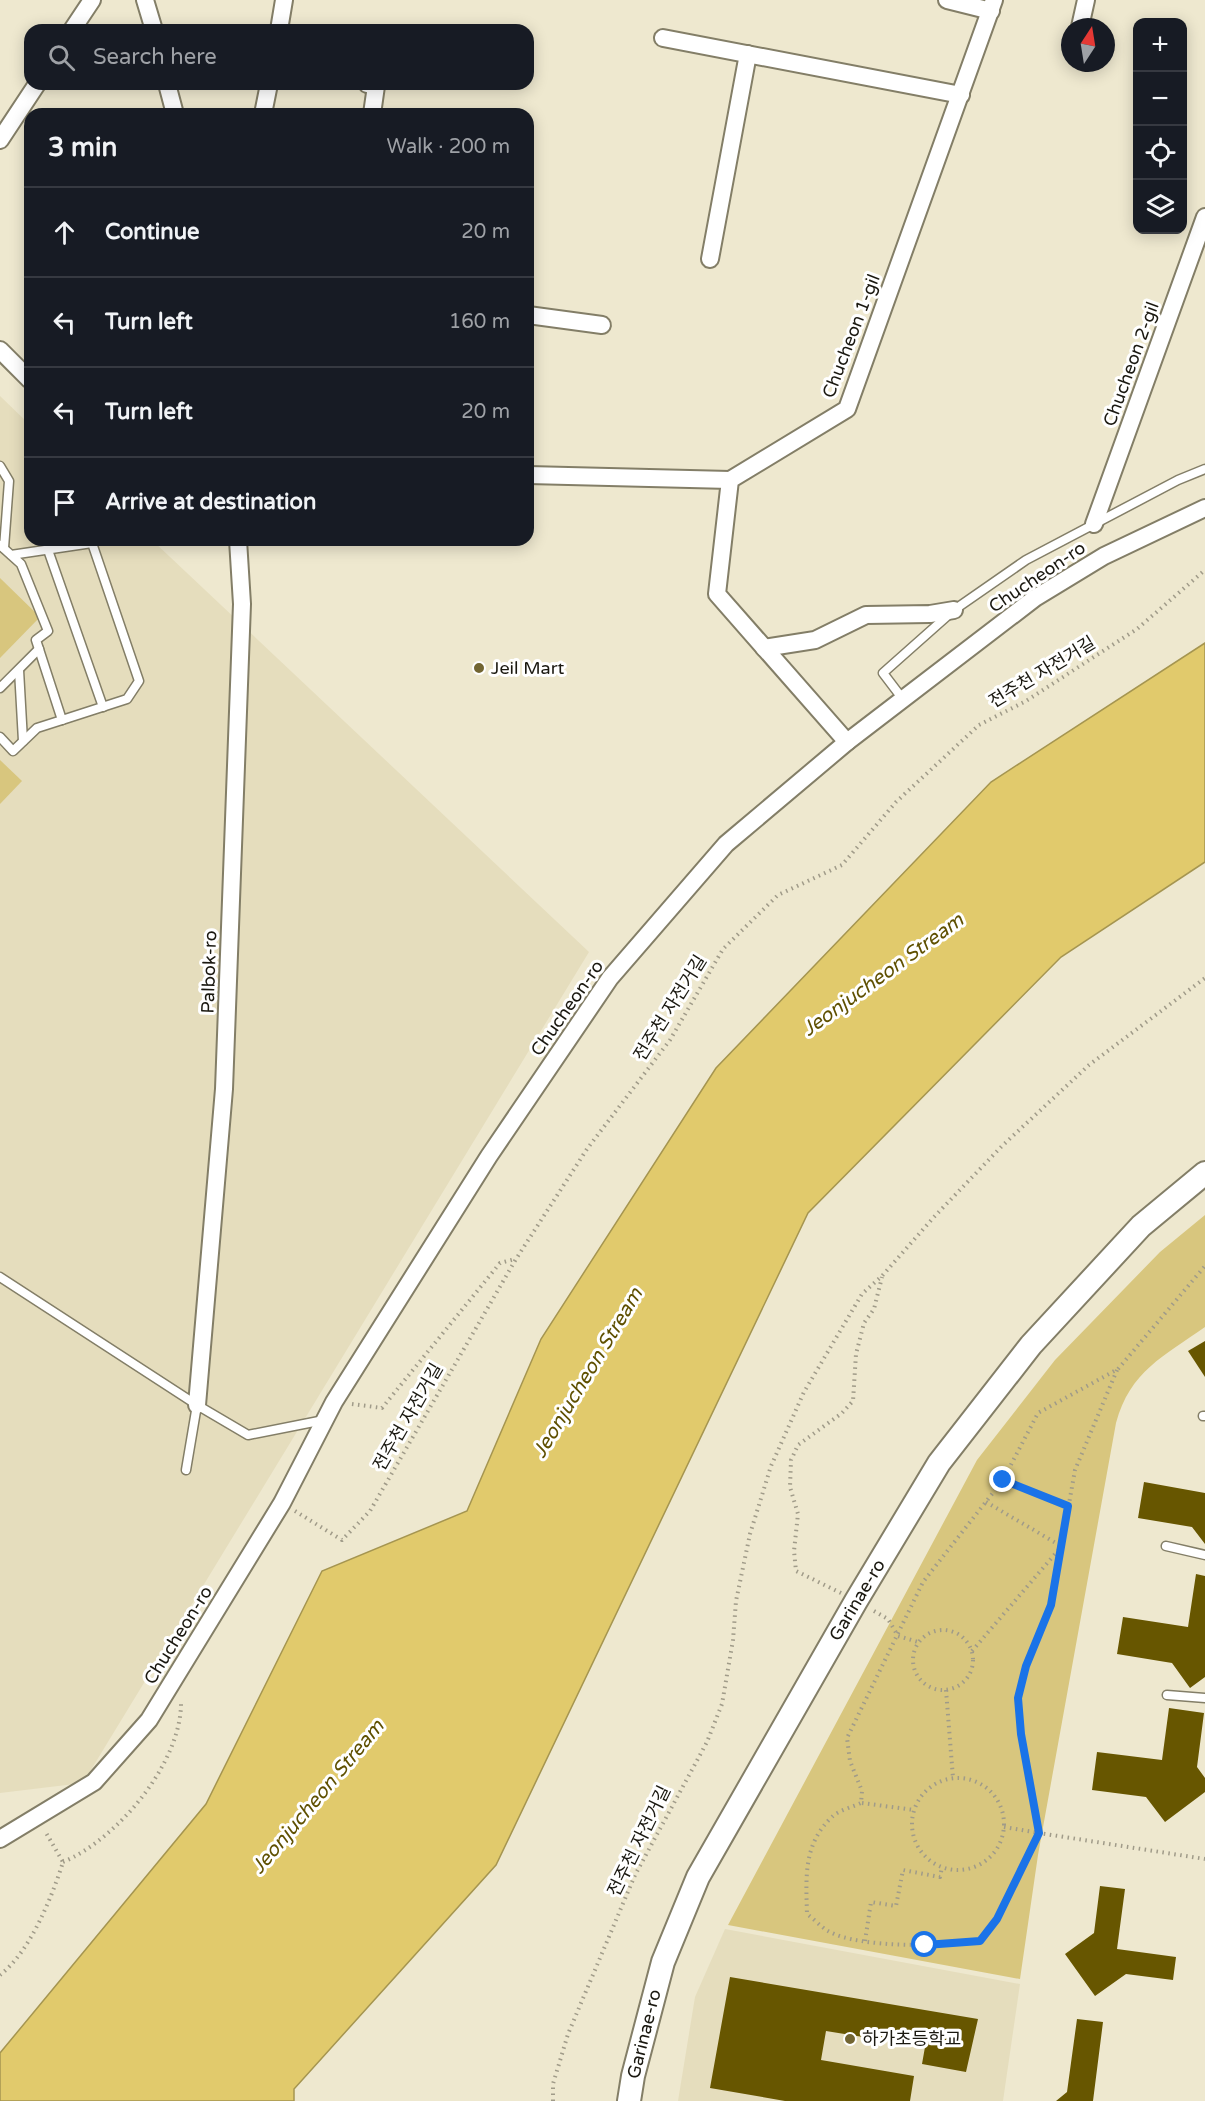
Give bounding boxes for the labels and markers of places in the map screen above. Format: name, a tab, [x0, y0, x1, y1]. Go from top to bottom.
place label: Jeil Mart	[491, 657, 565, 679]
marker: Jeil Mart	[472, 661, 486, 675]
place label: 하가초등학교	[862, 2028, 961, 2050]
marker: 하가초등학교	[843, 2032, 857, 2046]

